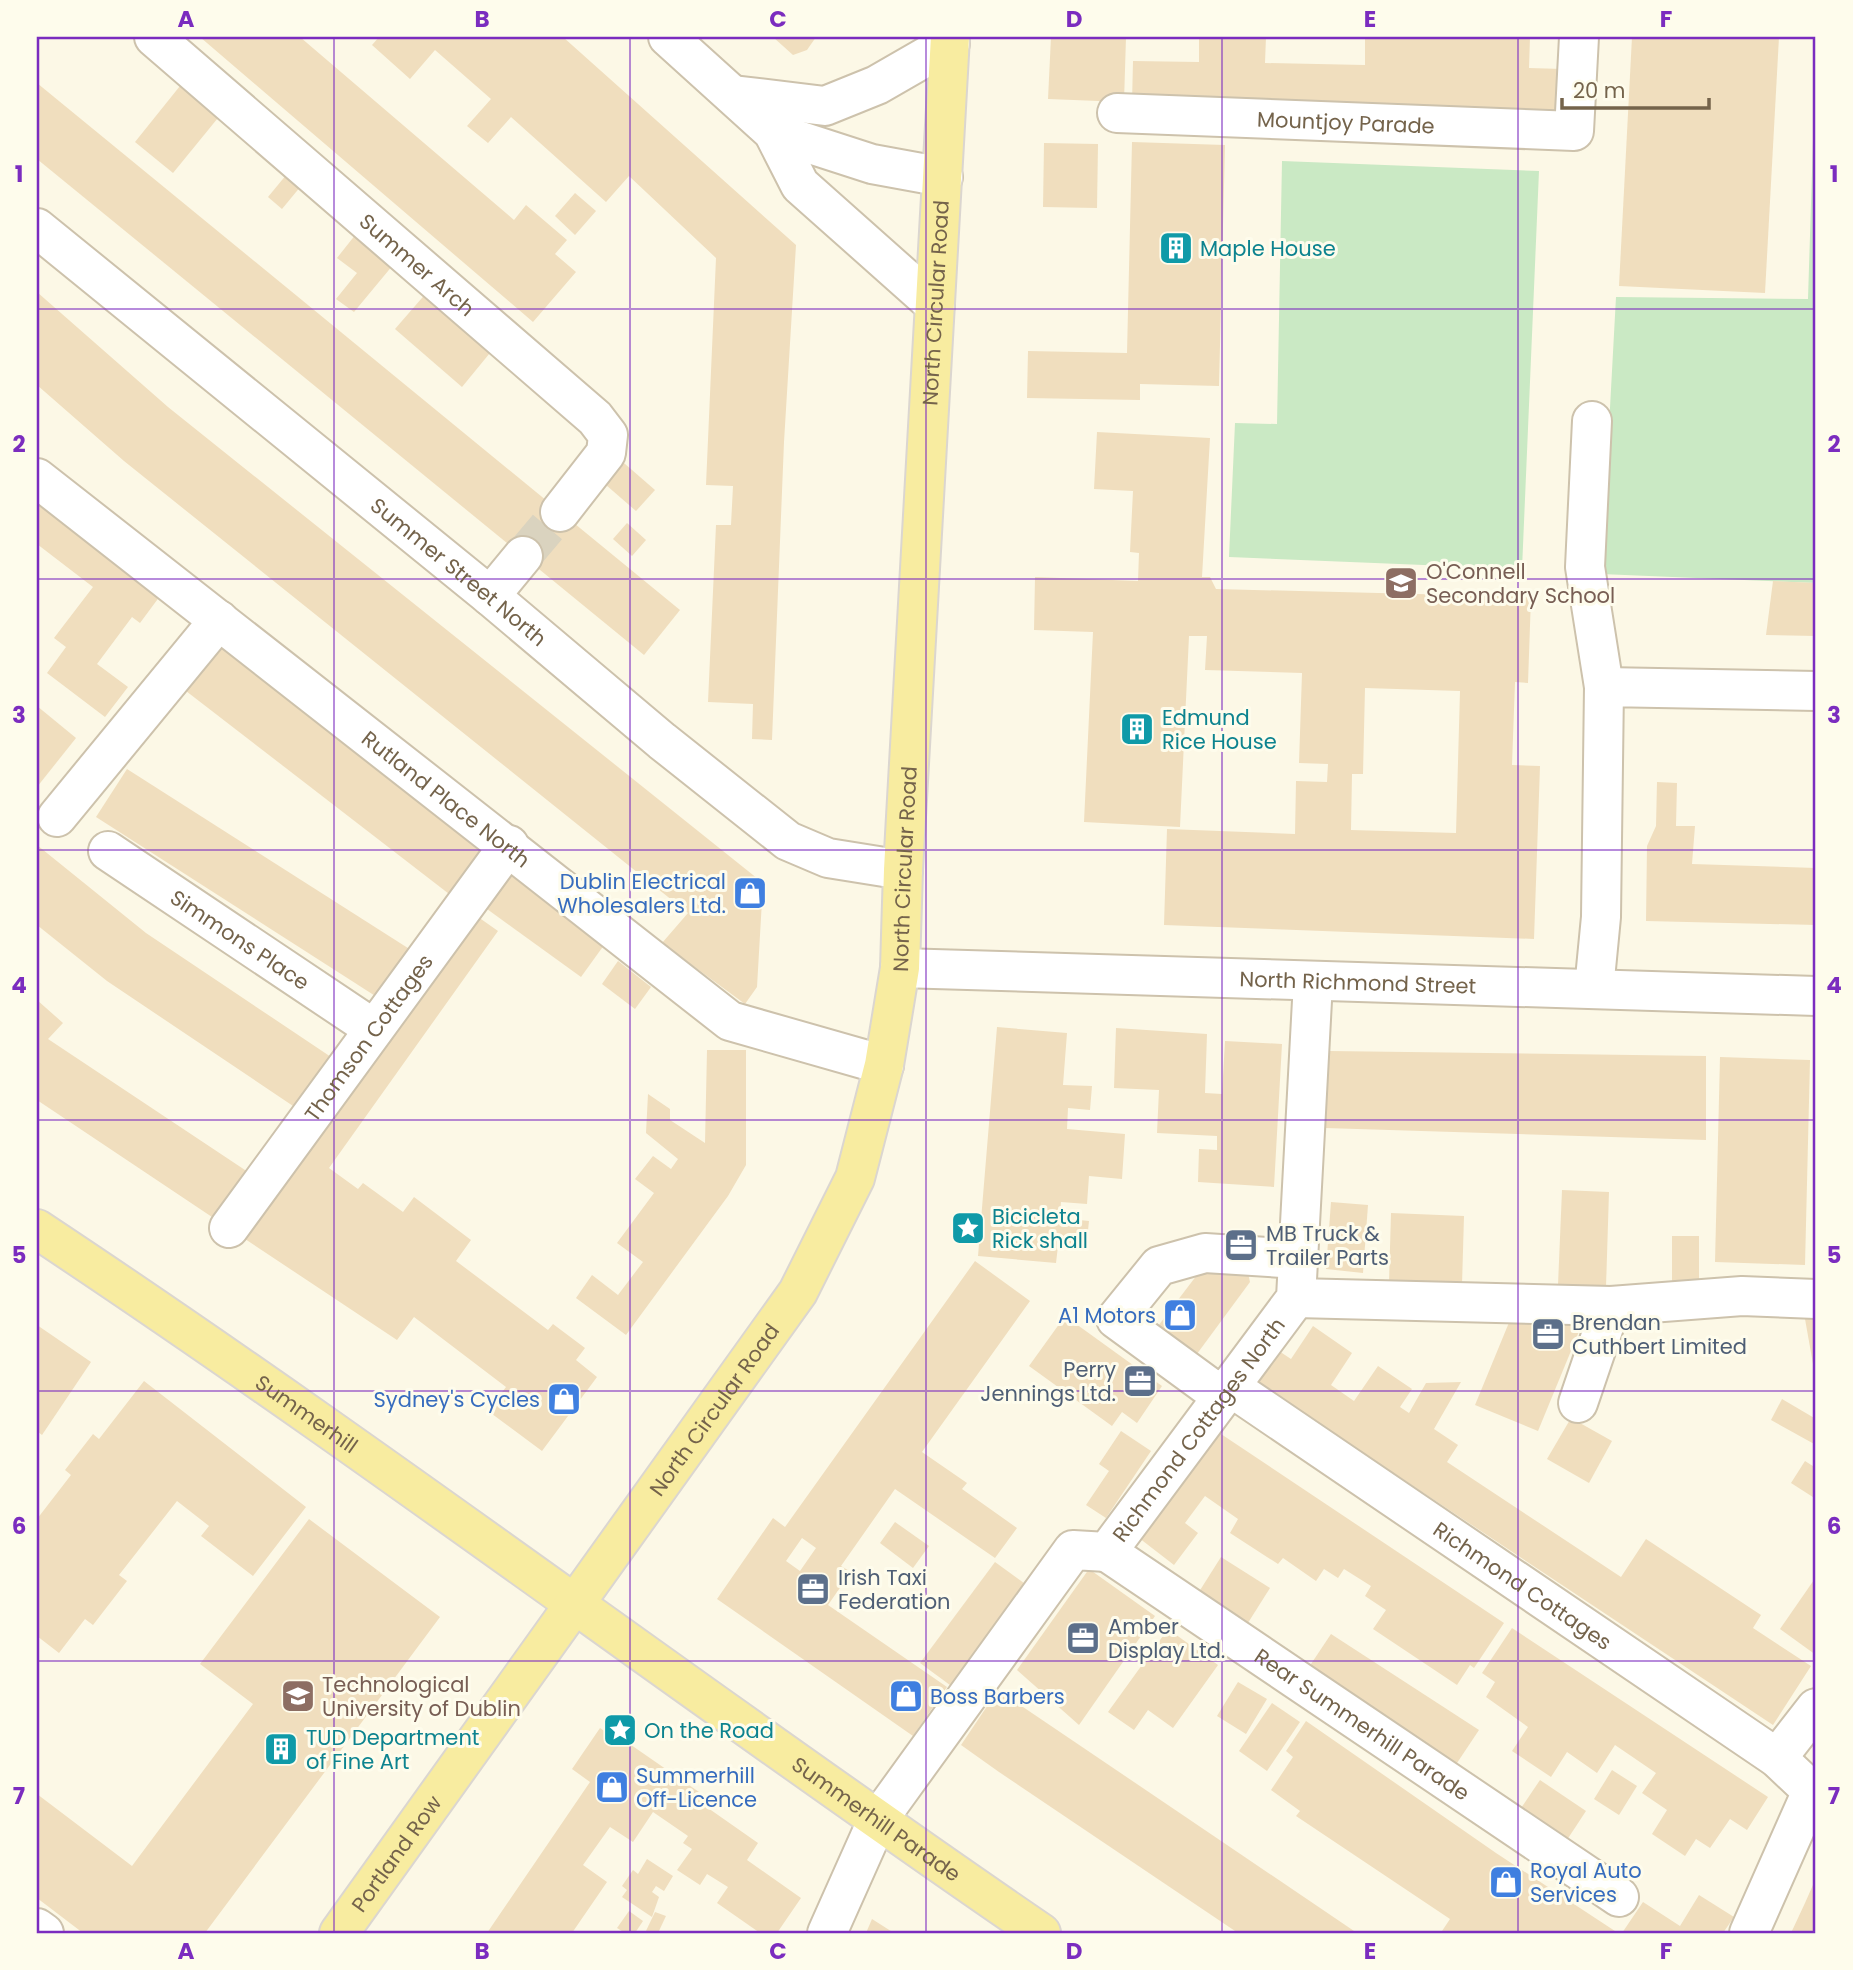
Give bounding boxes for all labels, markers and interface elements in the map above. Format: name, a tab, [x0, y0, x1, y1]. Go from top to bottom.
text: A	[178, 3, 195, 35]
text: B	[474, 3, 490, 35]
text: C	[769, 3, 787, 35]
text: D	[1066, 3, 1082, 35]
text: E	[1364, 3, 1376, 35]
text: F	[1660, 3, 1672, 35]
scale bar	[1562, 66, 1710, 110]
text: 20 m	[1573, 76, 1626, 105]
street label: Mountjoy Parade	[1256, 104, 1435, 140]
text: 1	[15, 158, 23, 190]
text: 1	[1830, 158, 1838, 190]
street label: North Circular Road	[915, 199, 955, 406]
street label: Summer Arch	[353, 207, 481, 322]
building icon: Maple House	[1157, 229, 1195, 267]
place label: Maple House	[1200, 234, 1336, 263]
text: 2	[12, 428, 26, 460]
text: 2	[1827, 428, 1841, 460]
street label: Summer Street North	[365, 490, 553, 652]
place label: O'Connell Secondary School	[1426, 557, 1615, 610]
school or university icon: O'Connell Secondary School	[1382, 564, 1420, 602]
text: 3	[12, 699, 26, 731]
text: 3	[1827, 699, 1841, 731]
place label: Edmund Rice House	[1162, 703, 1277, 756]
building icon: Edmund Rice House	[1118, 710, 1156, 748]
street label: Rutland Place North	[356, 724, 537, 874]
street label: North Circular Road	[885, 765, 923, 972]
place label: Dublin Electrical Wholesalers Ltd.	[557, 867, 726, 920]
shop icon: Dublin Electrical Wholesalers Ltd.	[731, 874, 769, 912]
street label: Simmons Place	[165, 882, 315, 996]
street label: Thomson Cottages	[297, 948, 439, 1127]
street label: North Richmond Street	[1239, 964, 1477, 1000]
text: 4	[11, 969, 27, 1001]
text: 4	[1826, 969, 1842, 1001]
place label: Bicicleta Rick shall	[992, 1202, 1088, 1255]
place icon: Bicicleta Rick shall	[949, 1209, 987, 1247]
place label: MB Truck & Trailer Parts	[1266, 1219, 1389, 1272]
office icon: MB Truck & Trailer Parts	[1222, 1226, 1260, 1264]
text: 5	[12, 1239, 26, 1271]
text: 5	[1827, 1239, 1841, 1271]
shop icon: A1 Motors	[1161, 1296, 1199, 1334]
place label: A1 Motors	[1058, 1301, 1156, 1330]
place label: Brendan Cuthbert Limited	[1572, 1308, 1747, 1361]
street label: Richmond Cottages North	[1105, 1311, 1291, 1547]
office icon: Brendan Cuthbert Limited	[1529, 1315, 1567, 1353]
street label: North Circular Road	[642, 1317, 786, 1501]
place label: Perry Jennings Ltd.	[980, 1355, 1116, 1408]
office icon: Perry Jennings Ltd.	[1121, 1362, 1159, 1400]
street label: Summerhill	[250, 1368, 364, 1460]
shop icon: Sydney's Cycles	[545, 1380, 583, 1418]
place label: Sydney's Cycles	[374, 1385, 540, 1414]
text: 6	[12, 1510, 26, 1542]
text: 6	[1827, 1510, 1841, 1542]
street label: Richmond Cottages	[1428, 1514, 1618, 1656]
place label: Irish Taxi Federation	[838, 1563, 951, 1616]
office icon: Irish Taxi Federation	[794, 1570, 832, 1608]
place label: Amber Display Ltd.	[1108, 1612, 1225, 1665]
office icon: Amber Display Ltd.	[1064, 1619, 1102, 1657]
street label: Rear Summerhill Parade	[1249, 1641, 1476, 1807]
place label: Technological University of Dublin	[322, 1670, 521, 1723]
school or university icon: Technological University of Dublin	[279, 1677, 317, 1715]
shop icon: Boss Barbers	[887, 1677, 925, 1715]
place label: Boss Barbers	[930, 1682, 1065, 1711]
place icon: On the Road	[601, 1711, 639, 1749]
place label: On the Road	[644, 1716, 774, 1745]
place label: TUD Department of Fine Art	[306, 1723, 479, 1776]
building icon: TUD Department of Fine Art	[262, 1730, 300, 1768]
street label: Summerhill Parade	[786, 1749, 967, 1888]
place label: Summerhill Off-Licence	[636, 1761, 757, 1814]
shop icon: Summerhill Off-Licence	[593, 1768, 631, 1806]
text: 7	[13, 1780, 25, 1812]
text: 7	[1828, 1780, 1840, 1812]
street label: Portland Row	[344, 1789, 448, 1918]
place label: Royal Auto Services	[1530, 1856, 1642, 1909]
shop icon: Royal Auto Services	[1487, 1863, 1525, 1901]
text: A	[178, 1935, 195, 1967]
text: B	[474, 1935, 490, 1967]
text: C	[769, 1935, 787, 1967]
text: D	[1066, 1935, 1082, 1967]
text: E	[1364, 1935, 1376, 1967]
text: F	[1660, 1935, 1672, 1967]

